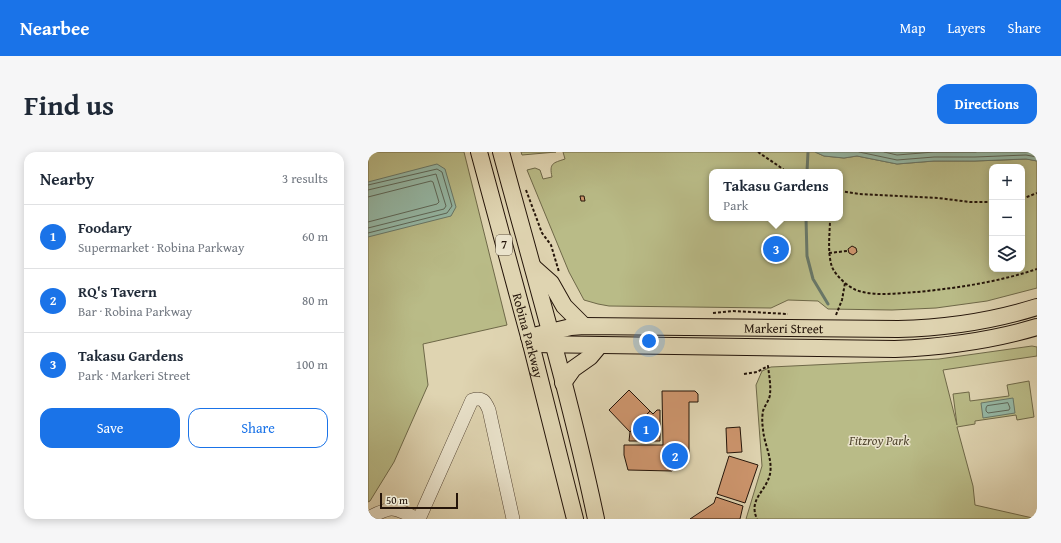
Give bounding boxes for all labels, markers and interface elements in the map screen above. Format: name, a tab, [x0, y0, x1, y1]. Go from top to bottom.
text: Nearbee	[20, 14, 90, 42]
text: Map	[900, 18, 926, 38]
text: Layers	[948, 18, 986, 38]
text: Share	[1008, 18, 1041, 38]
text: Find us	[24, 84, 114, 125]
button: Directions	[937, 84, 1037, 124]
map controls	[989, 164, 1025, 272]
button: +	[989, 164, 1025, 200]
text: Nearby	[40, 166, 94, 191]
text: 3 results	[282, 169, 328, 188]
popup	[709, 169, 843, 221]
text: Takasu Gardens	[723, 175, 829, 196]
text: Park	[723, 196, 748, 215]
button: −	[989, 200, 1025, 236]
text: Foodary	[78, 217, 132, 238]
text: 1	[50, 227, 56, 246]
text: 60 m	[302, 227, 328, 246]
pin: 3	[763, 234, 789, 264]
road number: 7	[496, 235, 512, 255]
button: layers	[989, 236, 1025, 272]
text: Supermarket · Robina Parkway	[78, 238, 244, 257]
text: RQ's Tavern	[78, 281, 157, 302]
text: 2	[50, 291, 56, 310]
text: 80 m	[302, 291, 328, 310]
street label: Robina Parkway	[508, 291, 548, 381]
text: Bar · Robina Parkway	[78, 302, 192, 321]
street label: Markeri Street	[744, 319, 824, 338]
your location	[639, 331, 659, 351]
text: Takasu Gardens	[78, 345, 183, 366]
text: 3	[50, 355, 56, 374]
text: 100 m	[296, 355, 328, 374]
text: Park · Markeri Street	[78, 366, 190, 385]
button: Save	[40, 408, 180, 448]
button: Share	[188, 408, 328, 448]
pin: 1	[633, 414, 659, 444]
park label: Fitzroy Park	[848, 431, 909, 450]
pin: 2	[662, 441, 688, 471]
scale bar	[380, 491, 458, 510]
text: 50 m	[386, 492, 408, 508]

